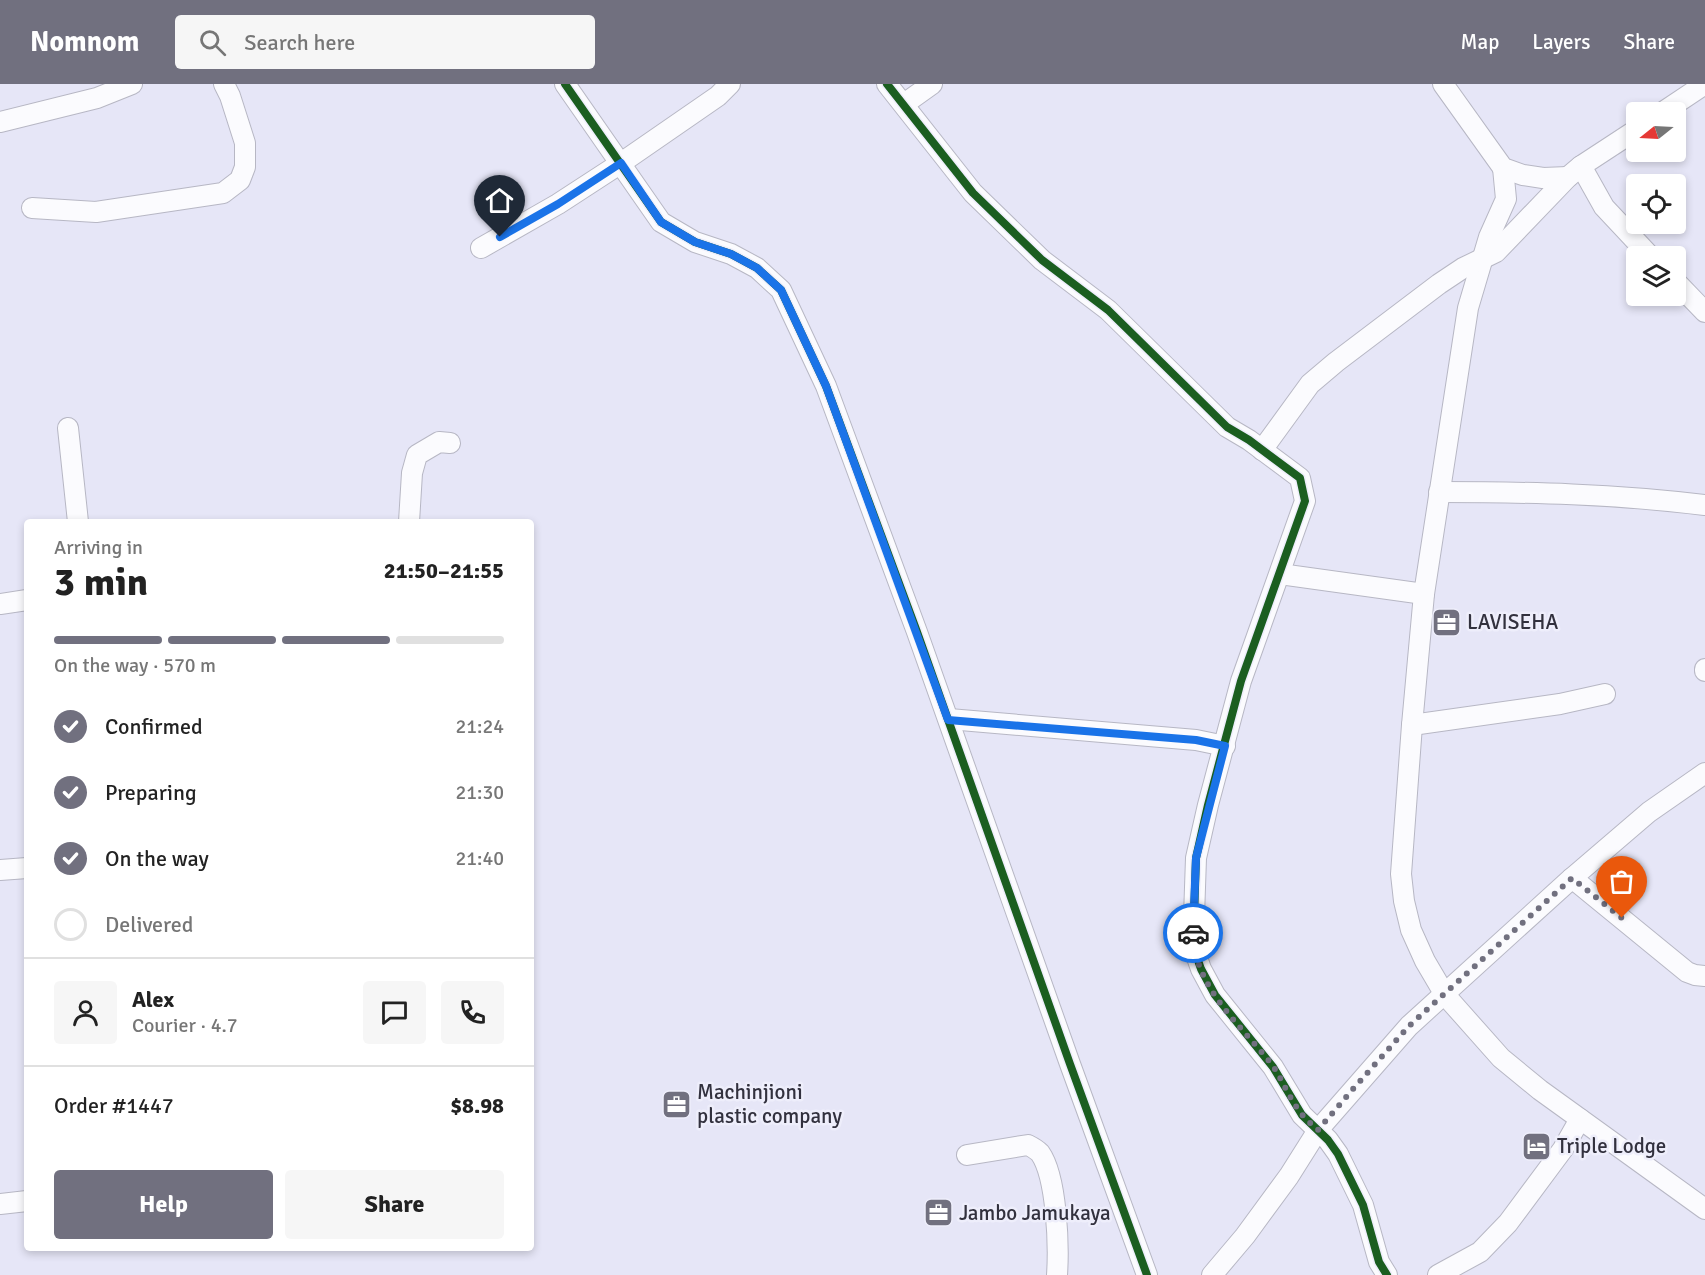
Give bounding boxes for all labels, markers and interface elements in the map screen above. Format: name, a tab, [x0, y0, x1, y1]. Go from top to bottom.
search box	[175, 15, 595, 69]
text: Nomnom	[30, 25, 139, 59]
icon: search	[196, 26, 229, 59]
text: Search here	[244, 29, 355, 56]
text: Map	[1461, 29, 1499, 55]
text: Layers	[1532, 29, 1590, 55]
text: Share	[1623, 29, 1675, 55]
north arrow	[1626, 102, 1686, 162]
map controls	[1626, 102, 1686, 306]
button: locate	[1626, 174, 1686, 234]
pin	[474, 175, 525, 237]
icon: home	[483, 184, 516, 217]
button: layers	[1626, 246, 1686, 306]
text: Arriving in	[54, 535, 143, 560]
text: 21:50–21:55	[384, 557, 504, 584]
text: 3 min	[54, 558, 148, 606]
office icon: LAVISEHA	[1430, 606, 1462, 638]
place label: LAVISEHA	[1467, 609, 1558, 635]
text: On the way · 570 m	[54, 653, 216, 678]
icon: check	[54, 710, 87, 743]
text: Confirmed	[105, 713, 203, 740]
text: 21:24	[455, 714, 504, 739]
icon: check	[54, 776, 87, 809]
text: Preparing	[105, 779, 197, 806]
text: 21:30	[455, 780, 504, 805]
icon: check	[54, 842, 87, 875]
text: On the way	[105, 845, 209, 872]
text: 21:40	[455, 846, 504, 871]
pin	[1596, 856, 1647, 918]
icon: bag	[1605, 865, 1638, 898]
courier	[1163, 903, 1223, 963]
text: Delivered	[105, 911, 193, 938]
icon: car	[1177, 917, 1210, 950]
button: person	[54, 981, 117, 1044]
button: chat	[363, 981, 426, 1044]
button: phone	[441, 981, 504, 1044]
text: Alex	[132, 986, 174, 1013]
text: Courier · 4.7	[132, 1013, 238, 1038]
place label: Machinjioni plastic company	[697, 1079, 842, 1129]
office icon: Machinjioni plastic company	[660, 1088, 692, 1120]
text: Order #1447	[54, 1092, 174, 1119]
text: $8.98	[450, 1092, 504, 1119]
hotel icon: Triple Lodge	[1520, 1130, 1552, 1162]
place label: Triple Lodge	[1557, 1133, 1666, 1159]
button: Help	[54, 1170, 273, 1239]
button: Share	[285, 1170, 504, 1239]
office icon: Jambo Jamukaya	[922, 1197, 954, 1229]
place label: Jambo Jamukaya	[959, 1200, 1111, 1226]

